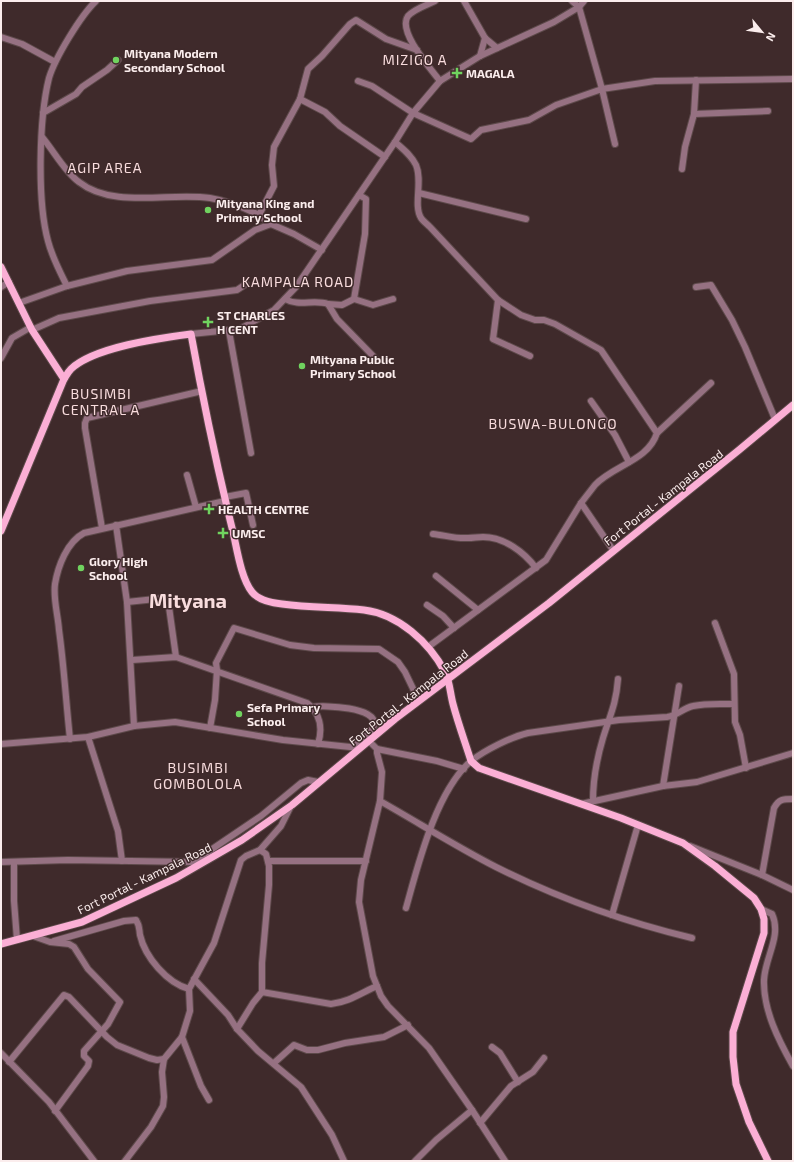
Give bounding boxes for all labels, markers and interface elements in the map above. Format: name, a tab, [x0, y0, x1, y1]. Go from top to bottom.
north arrow	[742, 12, 782, 52]
text: N	[764, 30, 779, 44]
place label: Mityana Modern Secondary School	[124, 46, 225, 75]
district label: MIZIGO A	[382, 51, 448, 68]
marker: Mityana Modern Secondary School	[111, 55, 121, 65]
place label: MAGALA	[466, 66, 515, 80]
marker: MAGALA	[451, 67, 463, 79]
district label: AGIP AREA	[68, 159, 142, 176]
place label: Mityana King and Primary School	[216, 196, 314, 225]
marker: Mityana King and Primary School	[203, 205, 213, 215]
district label: KAMPALA ROAD	[242, 273, 354, 290]
place label: ST CHARLES H CENT	[217, 308, 285, 336]
marker: ST CHARLES H CENT	[202, 316, 214, 328]
place label: Mityana Public Primary School	[310, 352, 396, 381]
marker: Mityana Public Primary School	[297, 361, 307, 371]
district label: BUSIMBI CENTRAL A	[62, 385, 140, 418]
district label: BUSWA-BULONGO	[488, 415, 618, 432]
street label: Fort Portal - Kampala Road	[601, 446, 725, 548]
place label: HEALTH CENTRE	[218, 502, 309, 516]
marker: HEALTH CENTRE	[203, 503, 215, 515]
place label: UMSC	[232, 526, 265, 540]
marker: UMSC	[217, 527, 229, 539]
place label: Glory High School	[89, 554, 148, 582]
marker: Glory High School	[76, 563, 86, 573]
district label: Mityana	[149, 588, 227, 613]
street label: Fort Portal - Kampala Road	[346, 646, 470, 748]
place label: Sefa Primary School	[247, 700, 320, 728]
marker: Sefa Primary School	[234, 709, 244, 719]
district label: BUSIMBI GOMBOLOLA	[153, 759, 243, 792]
street label: Fort Portal - Kampala Road	[75, 839, 213, 917]

